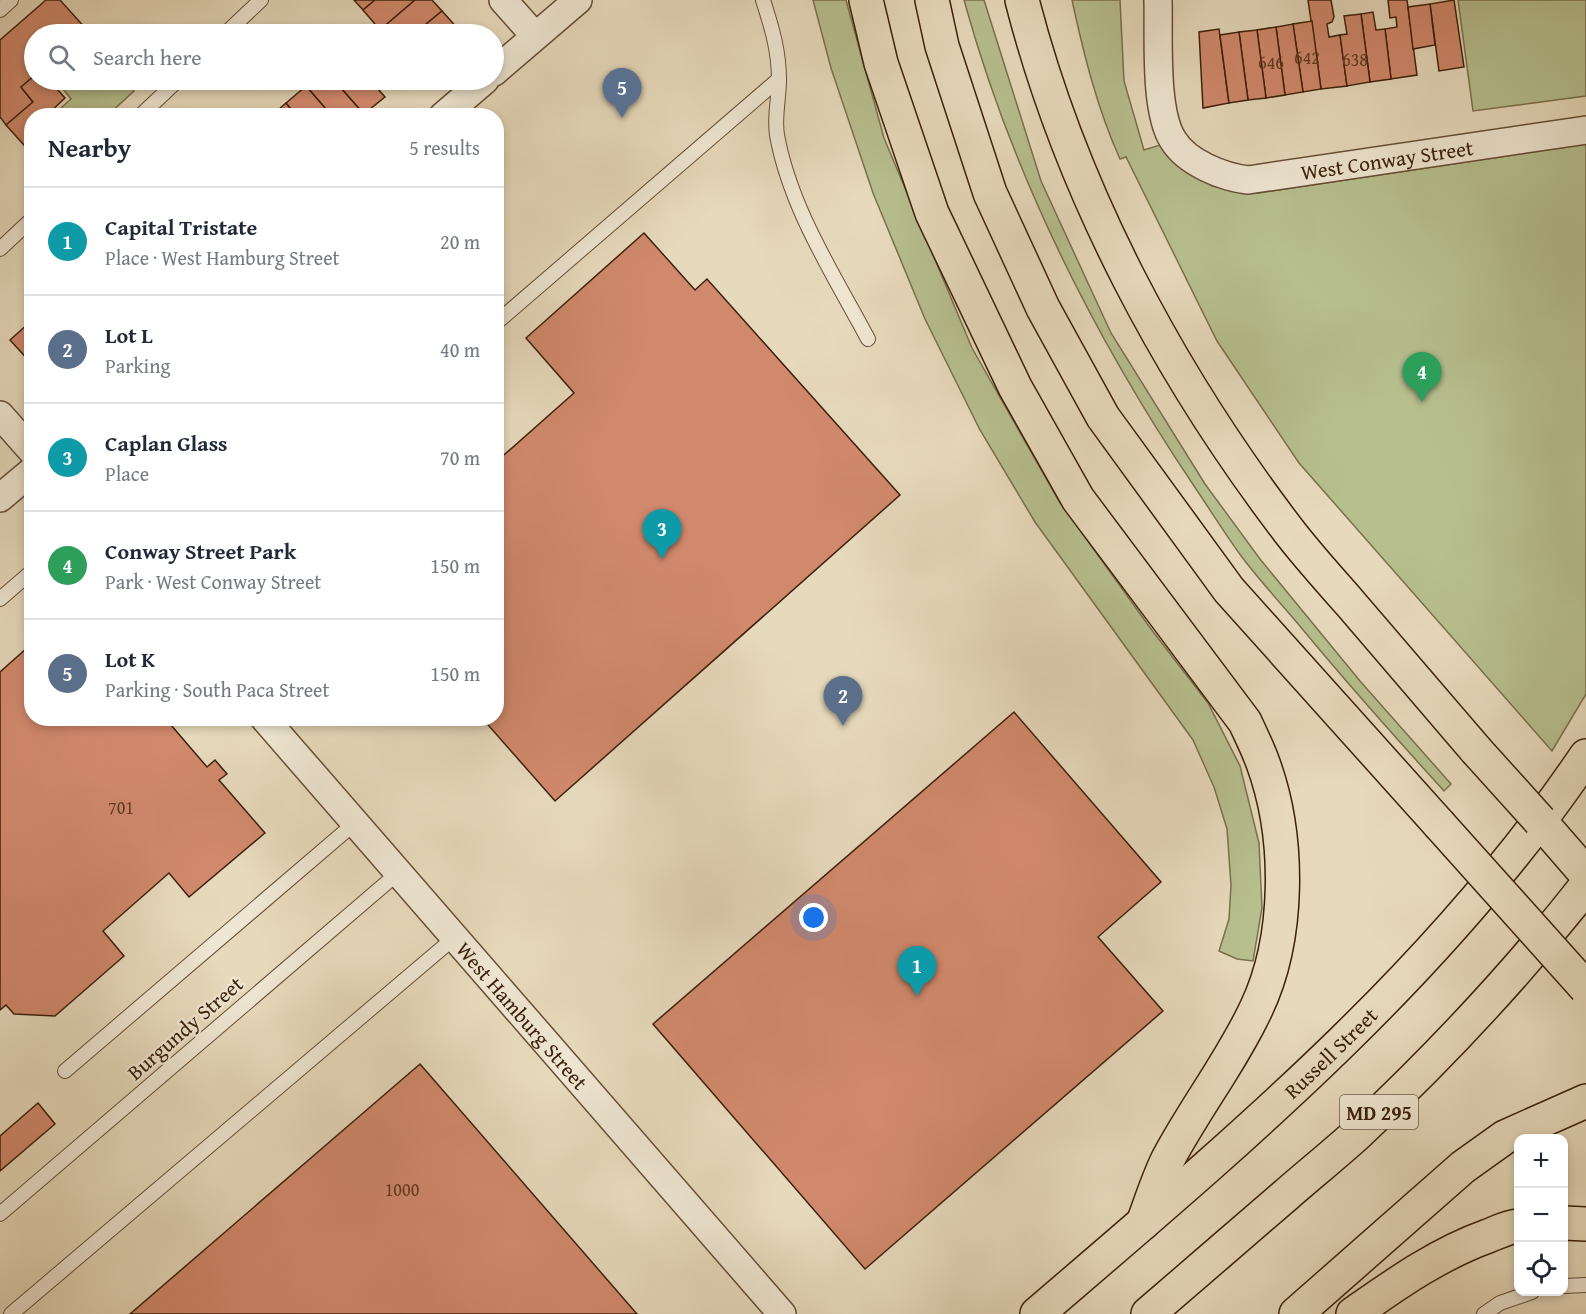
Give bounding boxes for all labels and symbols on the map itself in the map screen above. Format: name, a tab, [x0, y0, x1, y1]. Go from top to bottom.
house number: 642	[1294, 44, 1320, 71]
house number: 638	[1342, 46, 1368, 73]
house number: 646	[1258, 49, 1284, 76]
pin: 5	[602, 68, 642, 118]
street label: West Conway Street	[1299, 131, 1476, 188]
pin: 4	[1402, 352, 1442, 402]
pin: 3	[642, 510, 682, 559]
pin: 2	[824, 676, 862, 726]
house number: 701	[108, 794, 134, 821]
your location	[799, 903, 828, 932]
street label: West Hamburg Street	[449, 934, 596, 1097]
pin: 1	[898, 946, 936, 996]
street label: Burgundy Street	[120, 968, 250, 1087]
street label: Russell Street	[1277, 1000, 1385, 1105]
road number: MD 295	[1340, 1095, 1418, 1129]
house number: 1000	[385, 1176, 420, 1203]

